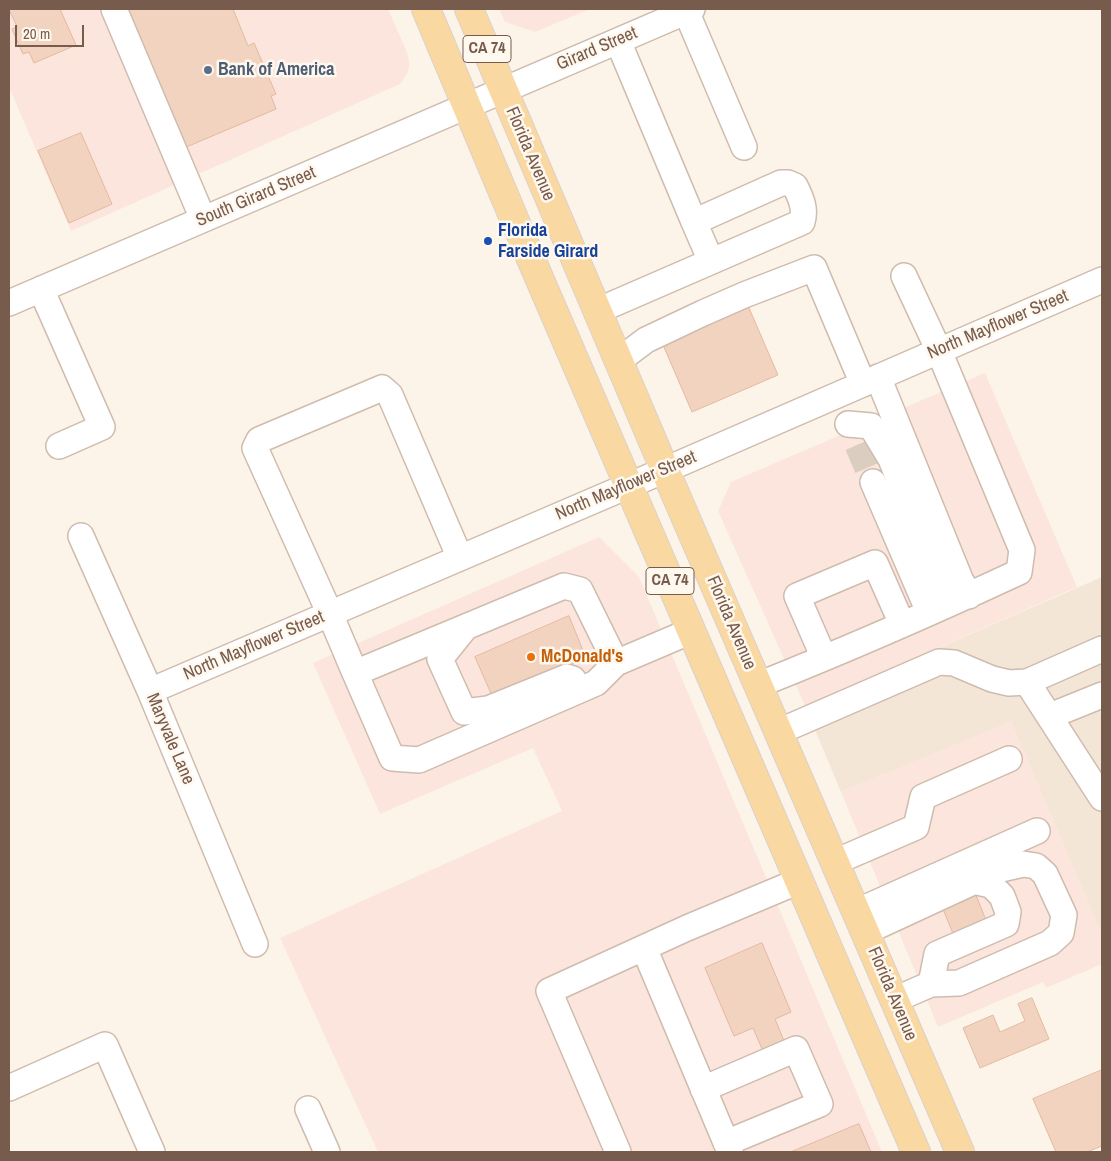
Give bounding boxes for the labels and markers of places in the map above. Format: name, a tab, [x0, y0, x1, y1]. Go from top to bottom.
place label: Bank of America	[218, 59, 334, 81]
marker: Bank of America	[202, 64, 214, 76]
place label: Florida Farside Girard	[498, 220, 598, 262]
marker: Florida Farside Girard	[482, 235, 494, 247]
place label: McDonald's	[541, 646, 623, 668]
marker: McDonald's	[525, 651, 537, 663]

